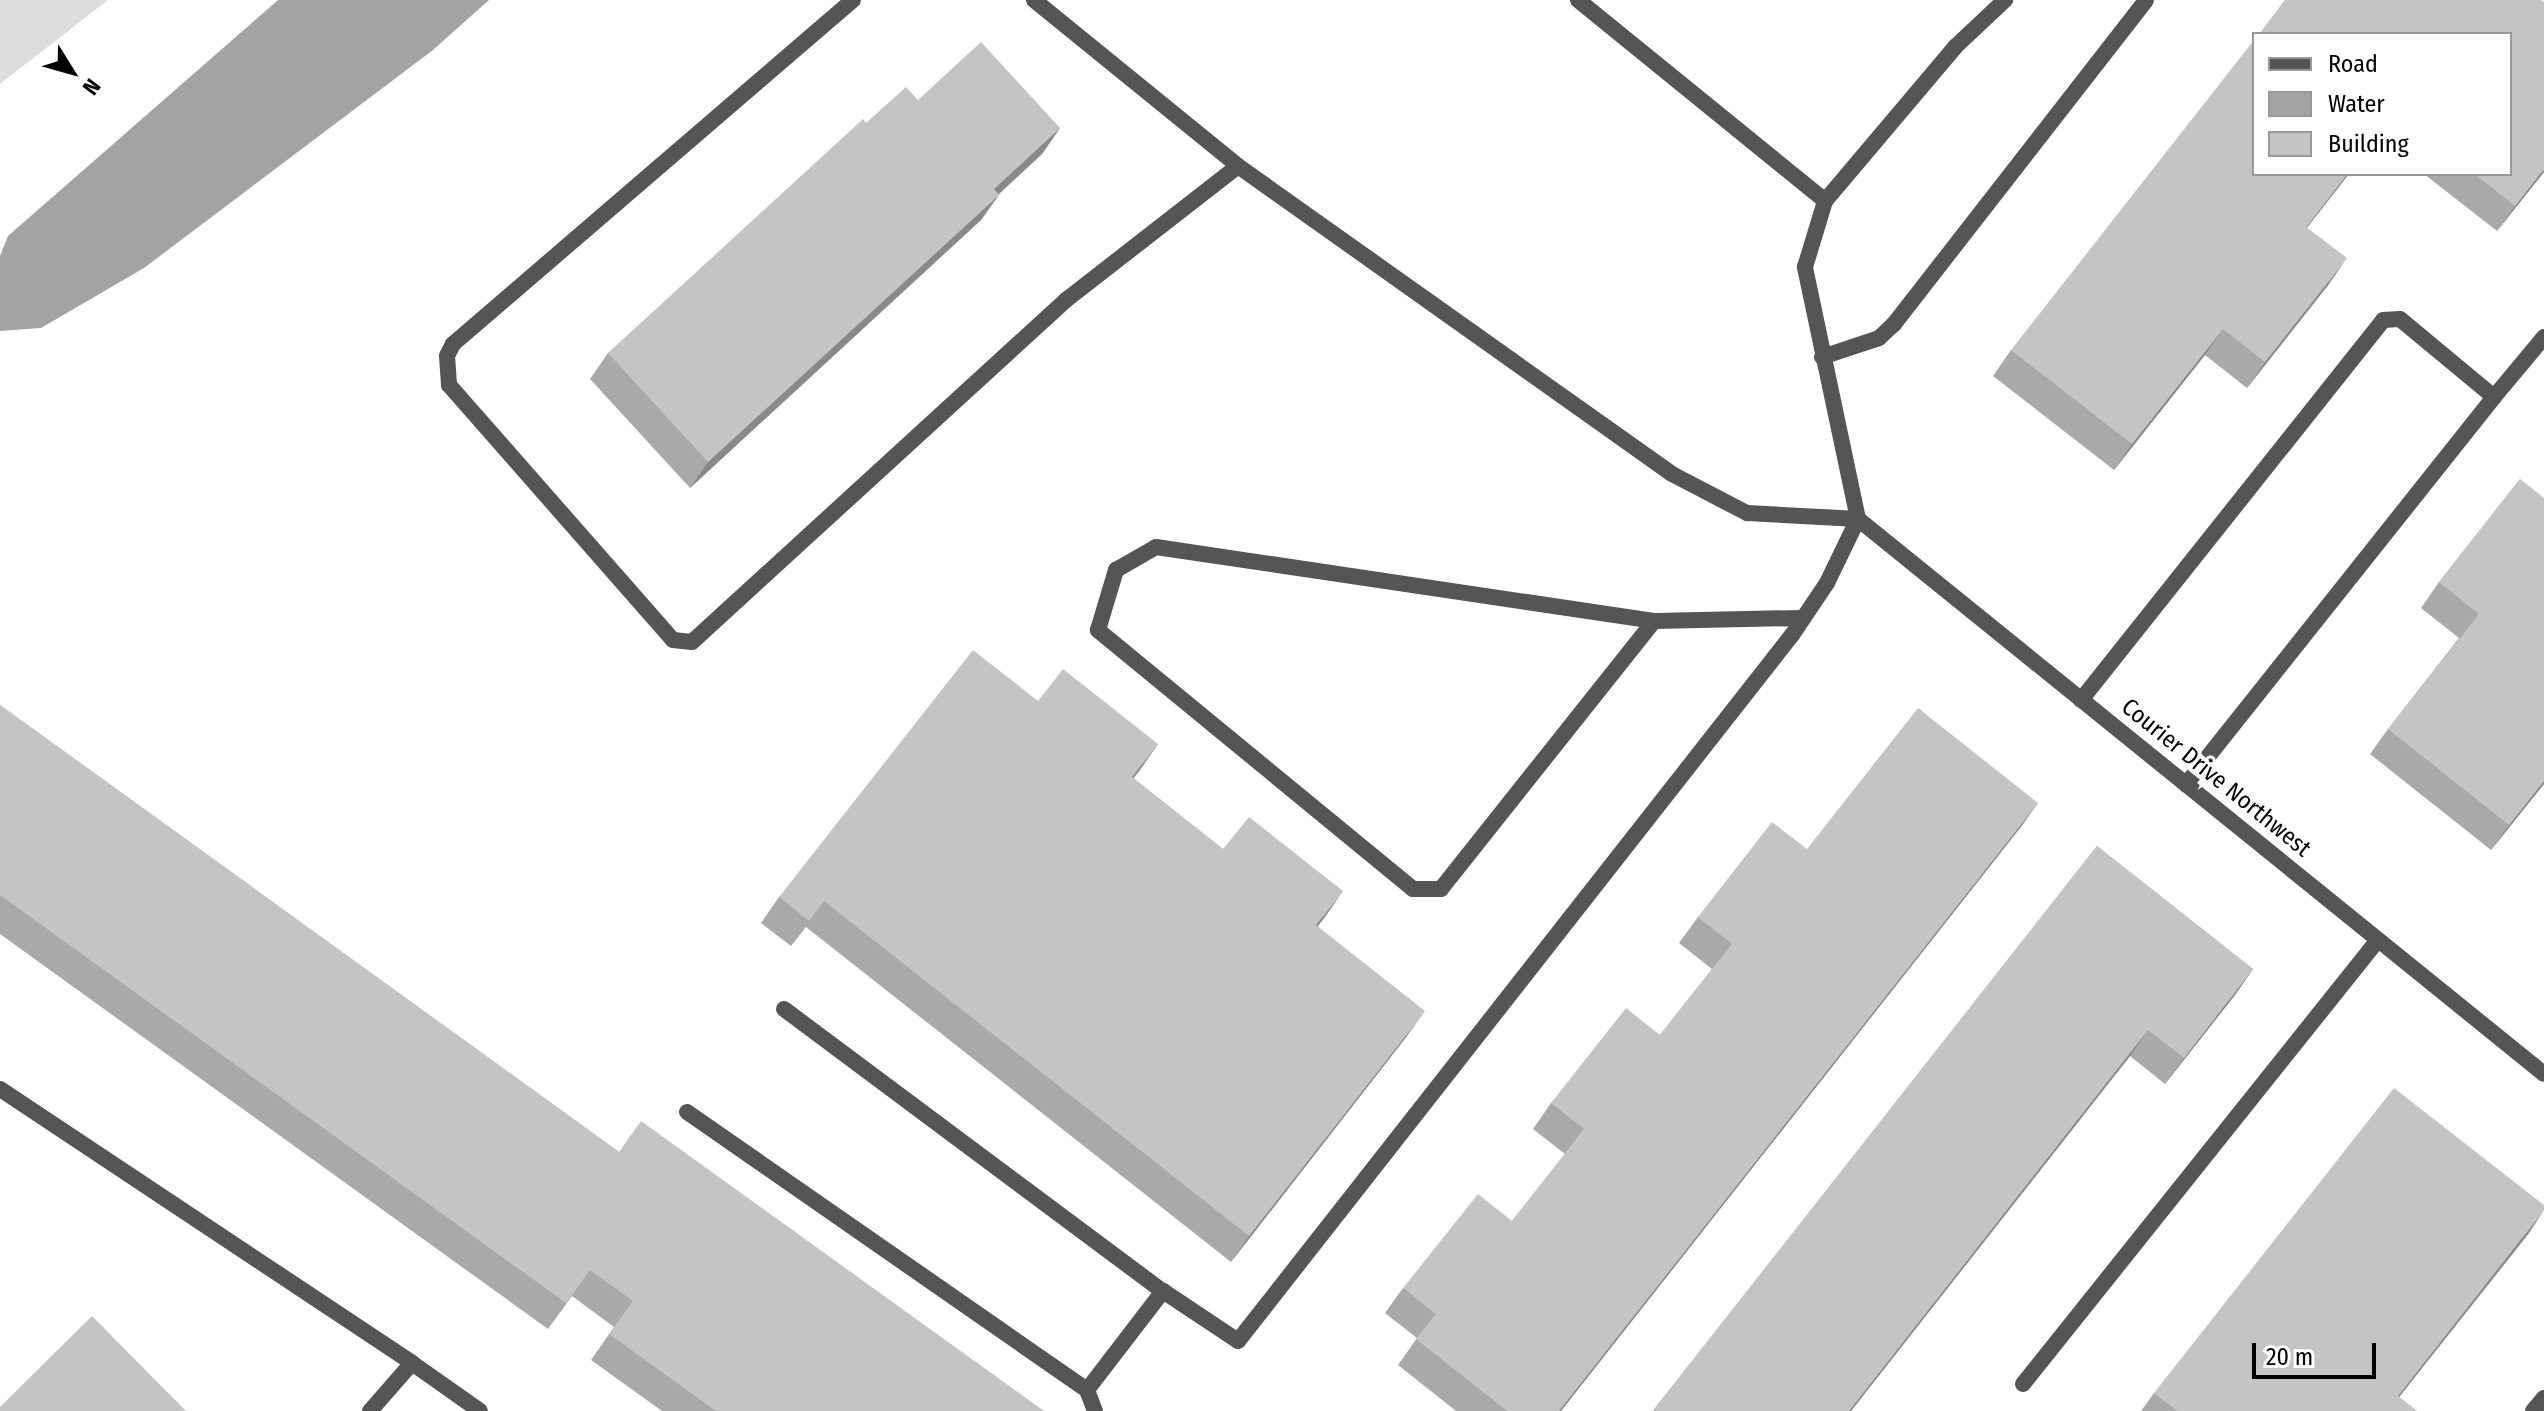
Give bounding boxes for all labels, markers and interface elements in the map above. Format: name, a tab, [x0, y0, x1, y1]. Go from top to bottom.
north arrow	[32, 32, 112, 112]
legend	[2252, 32, 2512, 176]
text: Road	[2328, 50, 2378, 78]
text: N	[77, 73, 106, 100]
text: Water	[2328, 90, 2385, 118]
text: Building	[2328, 130, 2409, 158]
street label: Courier Drive Northwest	[2115, 693, 2317, 863]
scale bar	[2256, 1327, 2380, 1377]
text: 20 m	[2266, 1343, 2313, 1371]

